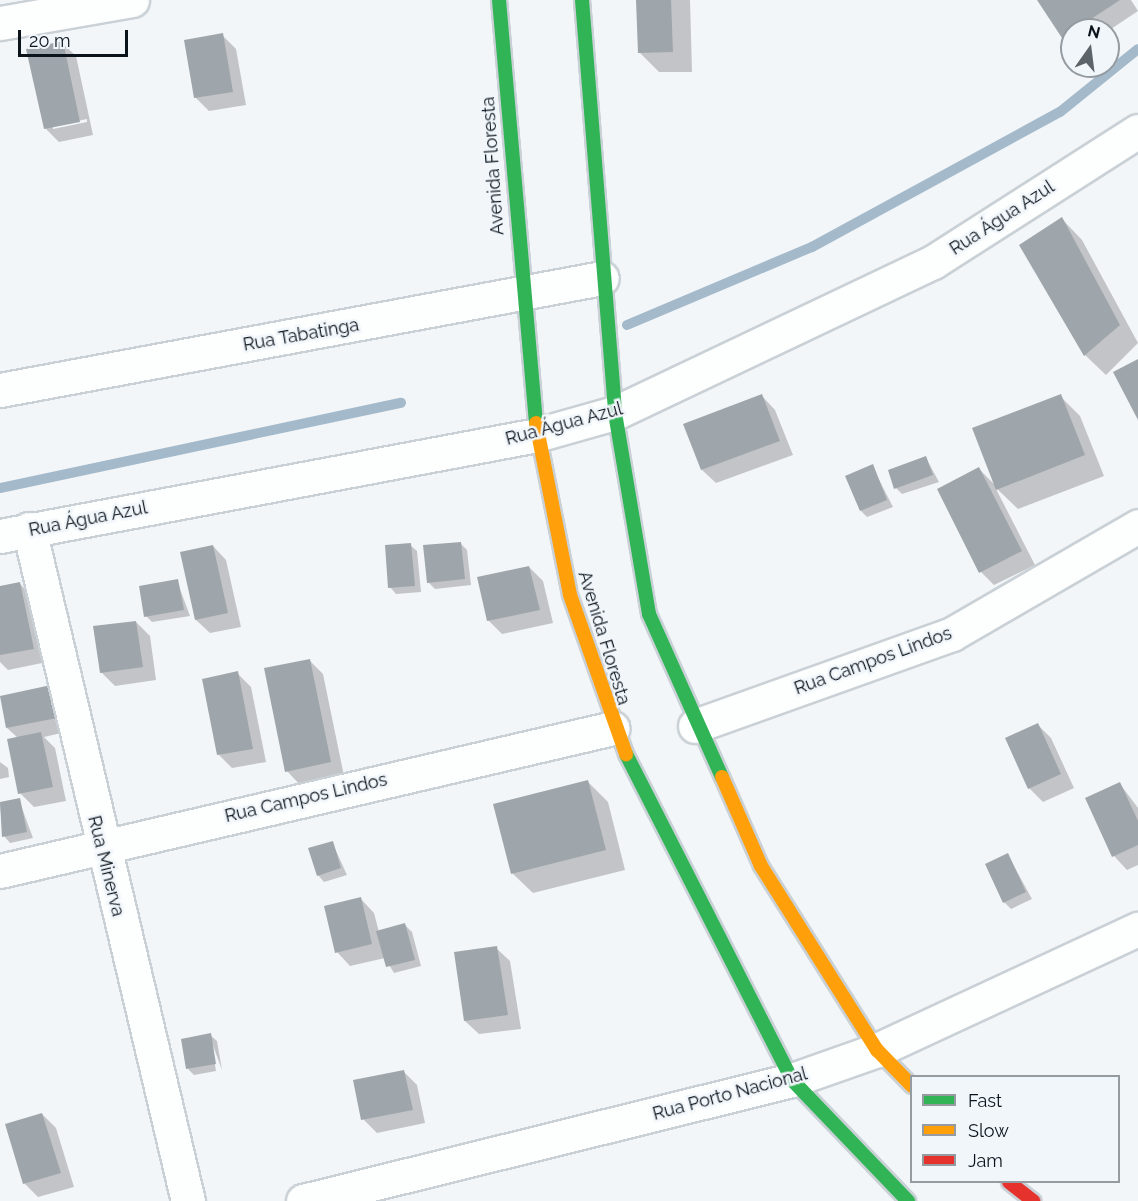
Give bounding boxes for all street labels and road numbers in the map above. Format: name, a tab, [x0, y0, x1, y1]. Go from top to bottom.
street label: Avenida Floresta	[477, 96, 509, 236]
street label: Rua Água Azul	[945, 176, 1059, 260]
street label: Rua Tabatinga	[241, 314, 361, 356]
street label: Rua Água Azul	[503, 398, 625, 450]
street label: Rua Água Azul	[26, 497, 150, 541]
street label: Avenida Floresta	[573, 568, 635, 708]
street label: Rua Campos Lindos	[791, 622, 955, 700]
street label: Rua Campos Lindos	[223, 769, 389, 827]
street label: Rua Minerva	[83, 813, 129, 919]
street label: Rua Porto Nacional	[650, 1063, 810, 1125]

